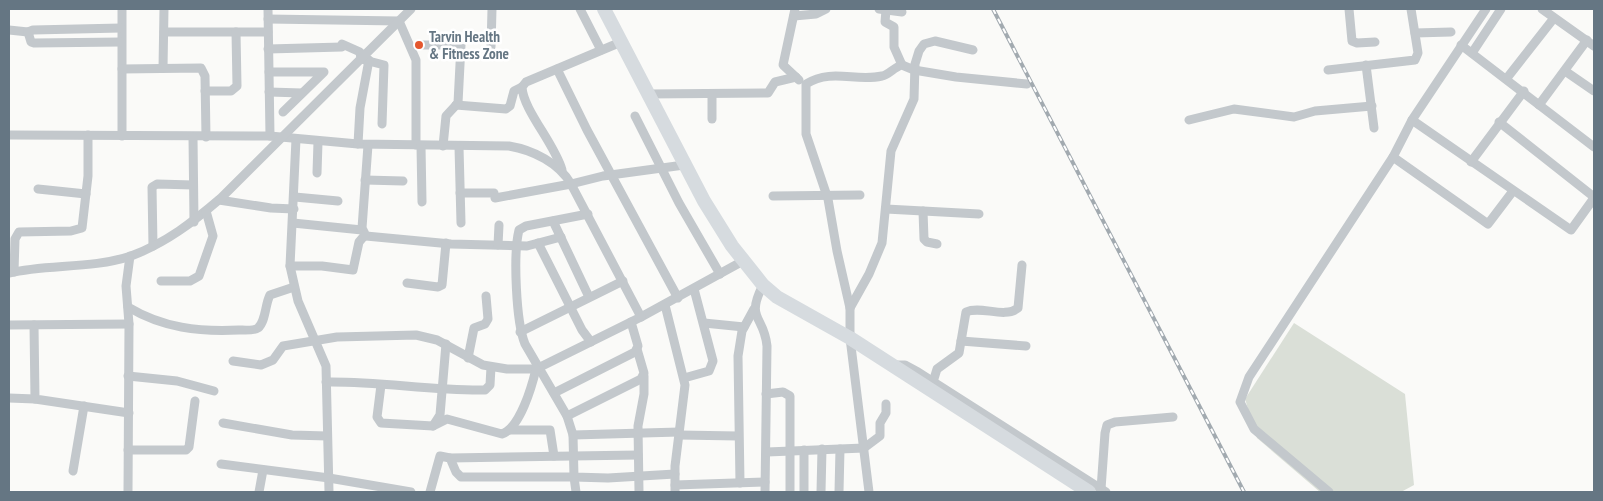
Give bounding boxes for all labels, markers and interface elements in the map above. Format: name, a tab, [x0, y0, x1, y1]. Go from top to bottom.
place label: Tarvin Health & Fitness Zone	[429, 27, 509, 63]
marker: Tarvin Health & Fitness Zone	[413, 39, 425, 51]

